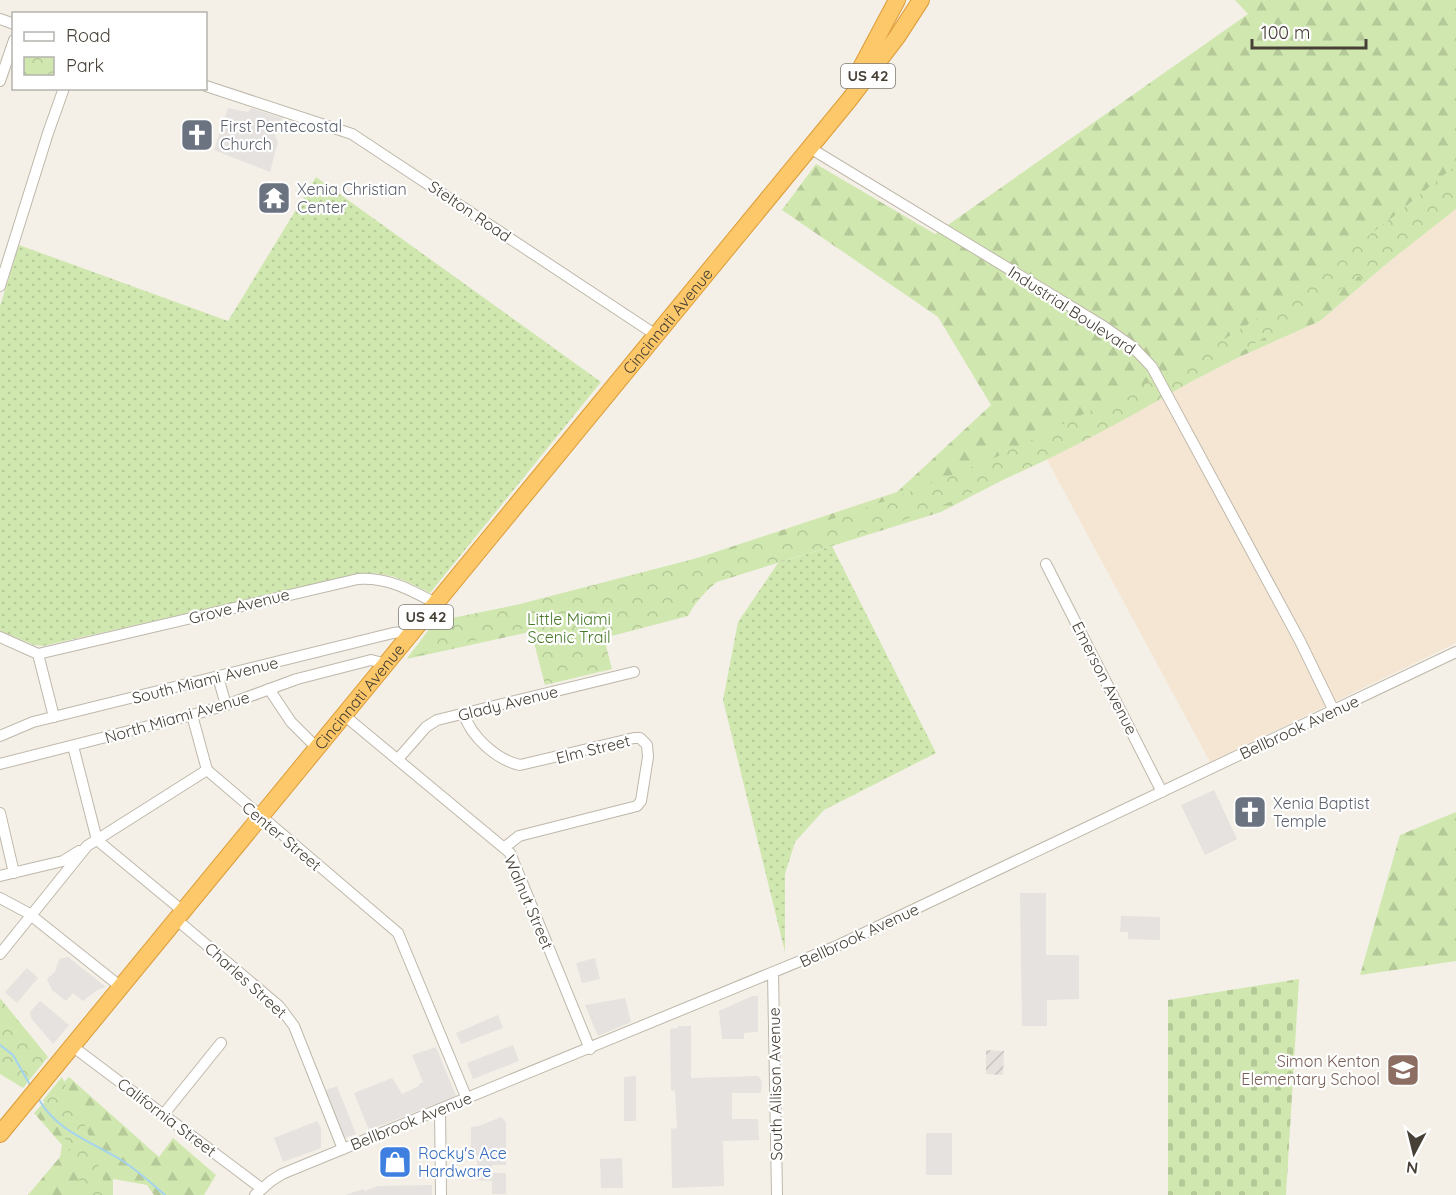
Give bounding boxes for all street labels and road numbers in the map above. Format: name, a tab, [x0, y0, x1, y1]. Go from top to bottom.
road number: US 42	[841, 64, 895, 88]
street label: Stelton Road	[425, 176, 515, 246]
street label: Industrial Boulevard	[1005, 261, 1139, 359]
street label: Cincinnati Avenue	[618, 264, 717, 378]
street label: Grove Avenue	[187, 584, 291, 628]
road number: US 42	[399, 605, 453, 629]
street label: Emerson Avenue	[1068, 618, 1142, 738]
street label: Cincinnati Avenue	[310, 640, 408, 754]
street label: South Miami Avenue	[130, 652, 280, 708]
street label: Glady Avenue	[456, 681, 560, 725]
street label: North Miami Avenue	[102, 687, 252, 747]
street label: Bellbrook Avenue	[1236, 691, 1362, 763]
street label: Elm Street	[554, 730, 632, 768]
street label: Center Street	[238, 797, 326, 875]
street label: Walnut Street	[500, 852, 558, 952]
street label: Bellbrook Avenue	[796, 899, 922, 971]
street label: Charles Street	[201, 938, 291, 1022]
street label: South Allison Avenue	[764, 1007, 786, 1161]
street label: California Street	[114, 1073, 220, 1161]
street label: Bellbrook Avenue	[347, 1088, 475, 1154]

